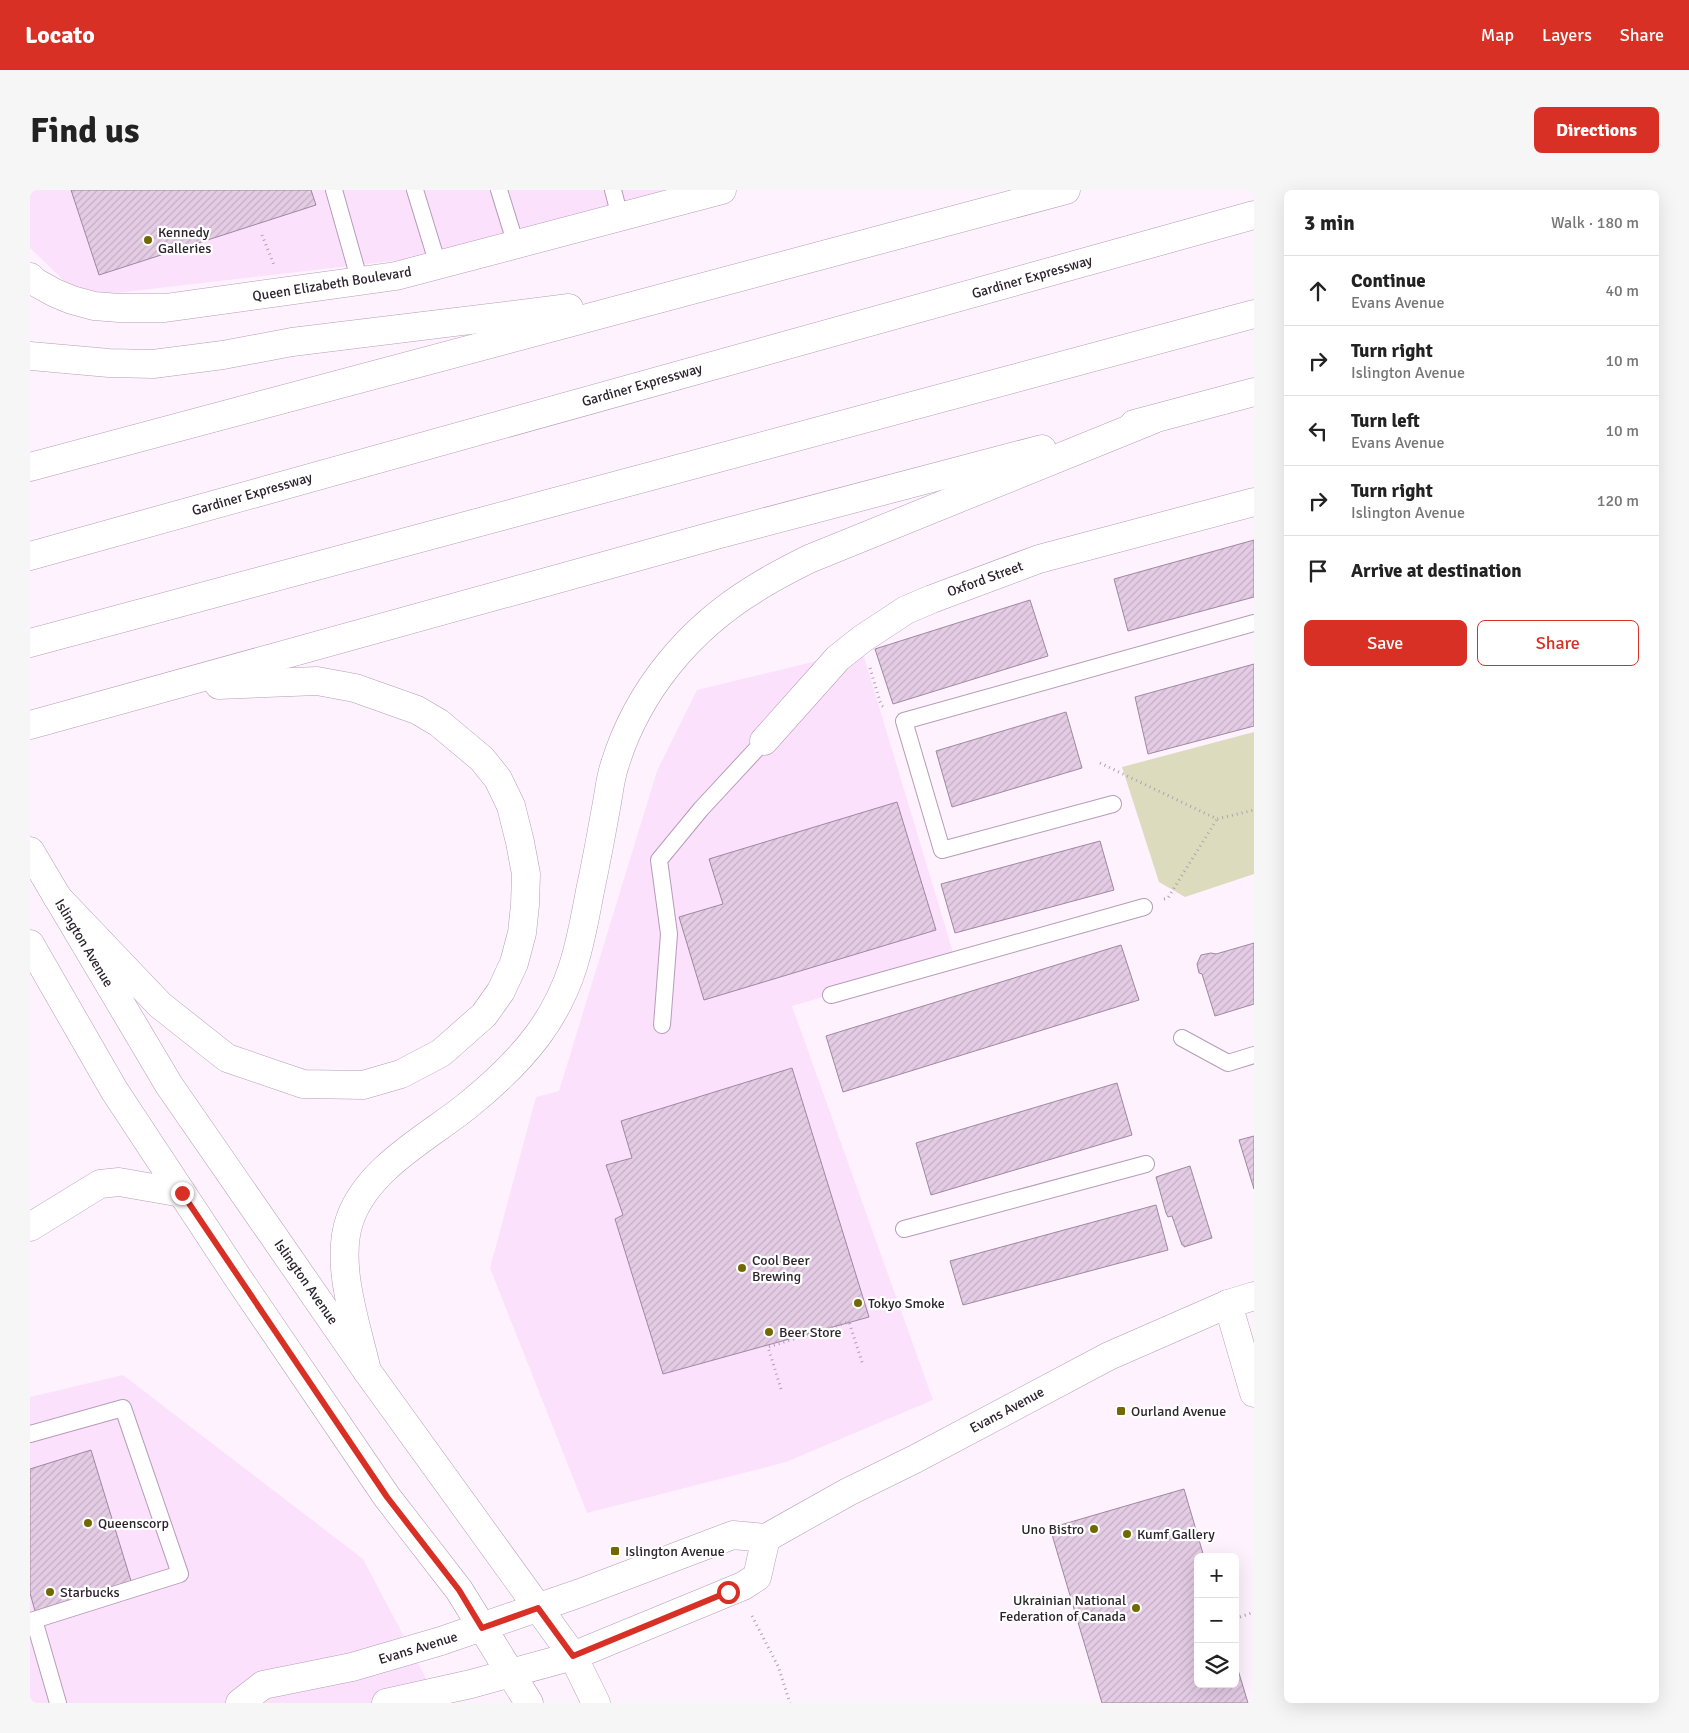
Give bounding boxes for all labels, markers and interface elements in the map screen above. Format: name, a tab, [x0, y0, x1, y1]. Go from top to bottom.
text: Locato	[25, 20, 95, 50]
text: Map	[1481, 24, 1514, 46]
text: Layers	[1542, 24, 1592, 46]
text: Share	[1620, 24, 1664, 46]
button: Directions	[1534, 107, 1659, 153]
text: Find us	[30, 109, 140, 152]
text: 3 min	[1304, 210, 1355, 236]
text: Walk · 180 m	[1551, 213, 1639, 233]
place label: Kennedy Galleries	[158, 224, 211, 257]
marker: Kennedy Galleries	[142, 234, 154, 246]
street label: Gardiner Expressway	[970, 252, 1095, 302]
street label: Queen Elizabeth Boulevard	[251, 263, 413, 305]
text: Continue	[1351, 269, 1426, 293]
icon: ahead	[1304, 277, 1332, 305]
text: 40 m	[1605, 281, 1639, 301]
text: Evans Avenue	[1351, 293, 1444, 313]
text: Turn right	[1351, 339, 1433, 363]
icon: right	[1304, 347, 1332, 375]
text: 10 m	[1605, 351, 1639, 371]
street label: Gardiner Expressway	[580, 360, 705, 410]
text: Islington Avenue	[1351, 363, 1465, 383]
text: Turn left	[1351, 409, 1420, 433]
icon: left	[1304, 417, 1332, 445]
text: 10 m	[1605, 421, 1639, 441]
text: Evans Avenue	[1351, 433, 1444, 453]
street label: Gardiner Expressway	[190, 469, 315, 519]
text: Turn right	[1351, 479, 1433, 503]
icon: right	[1304, 487, 1332, 515]
text: 120 m	[1597, 491, 1639, 511]
text: Islington Avenue	[1351, 503, 1465, 523]
street label: Oxford Street	[945, 557, 1025, 601]
icon: arrive	[1304, 557, 1332, 585]
text: Arrive at destination	[1351, 559, 1522, 583]
button: Save	[1304, 620, 1467, 666]
button: Share	[1477, 620, 1639, 666]
street label: Islington Avenue	[51, 896, 117, 990]
route end	[171, 1182, 194, 1205]
street label: Islington Avenue	[270, 1236, 342, 1328]
place label: Cool Beer Brewing	[752, 1252, 811, 1285]
marker: Cool Beer Brewing	[736, 1262, 748, 1274]
place label: Tokyo Smoke	[868, 1295, 945, 1312]
marker: Tokyo Smoke	[852, 1297, 864, 1309]
place label: Beer Store	[779, 1324, 841, 1341]
marker: Beer Store	[763, 1326, 775, 1338]
street label: Evans Avenue	[967, 1383, 1047, 1437]
place label: Ourland Avenue	[1131, 1403, 1226, 1420]
marker: Ourland Avenue	[1115, 1405, 1127, 1417]
place label: Queenscorp	[98, 1515, 169, 1532]
marker: Queenscorp	[82, 1517, 94, 1529]
place label: Uno Bistro	[1021, 1521, 1084, 1538]
marker: Uno Bistro	[1088, 1523, 1100, 1535]
place label: Kumf Gallery	[1137, 1526, 1215, 1543]
marker: Kumf Gallery	[1121, 1528, 1133, 1540]
place label: Islington Avenue	[625, 1543, 725, 1560]
marker: Islington Avenue	[609, 1545, 621, 1557]
map controls	[1194, 1553, 1239, 1688]
button: +	[1194, 1553, 1239, 1598]
route start	[717, 1581, 740, 1604]
place label: Starbucks	[60, 1584, 120, 1601]
marker: Starbucks	[44, 1586, 56, 1598]
place label: Ukrainian National Federation of Canada	[999, 1592, 1126, 1625]
button: −	[1194, 1598, 1239, 1643]
marker: Ukrainian National Federation of Canada	[1130, 1602, 1142, 1614]
street label: Evans Avenue	[376, 1628, 460, 1668]
button: layers	[1194, 1643, 1239, 1688]

